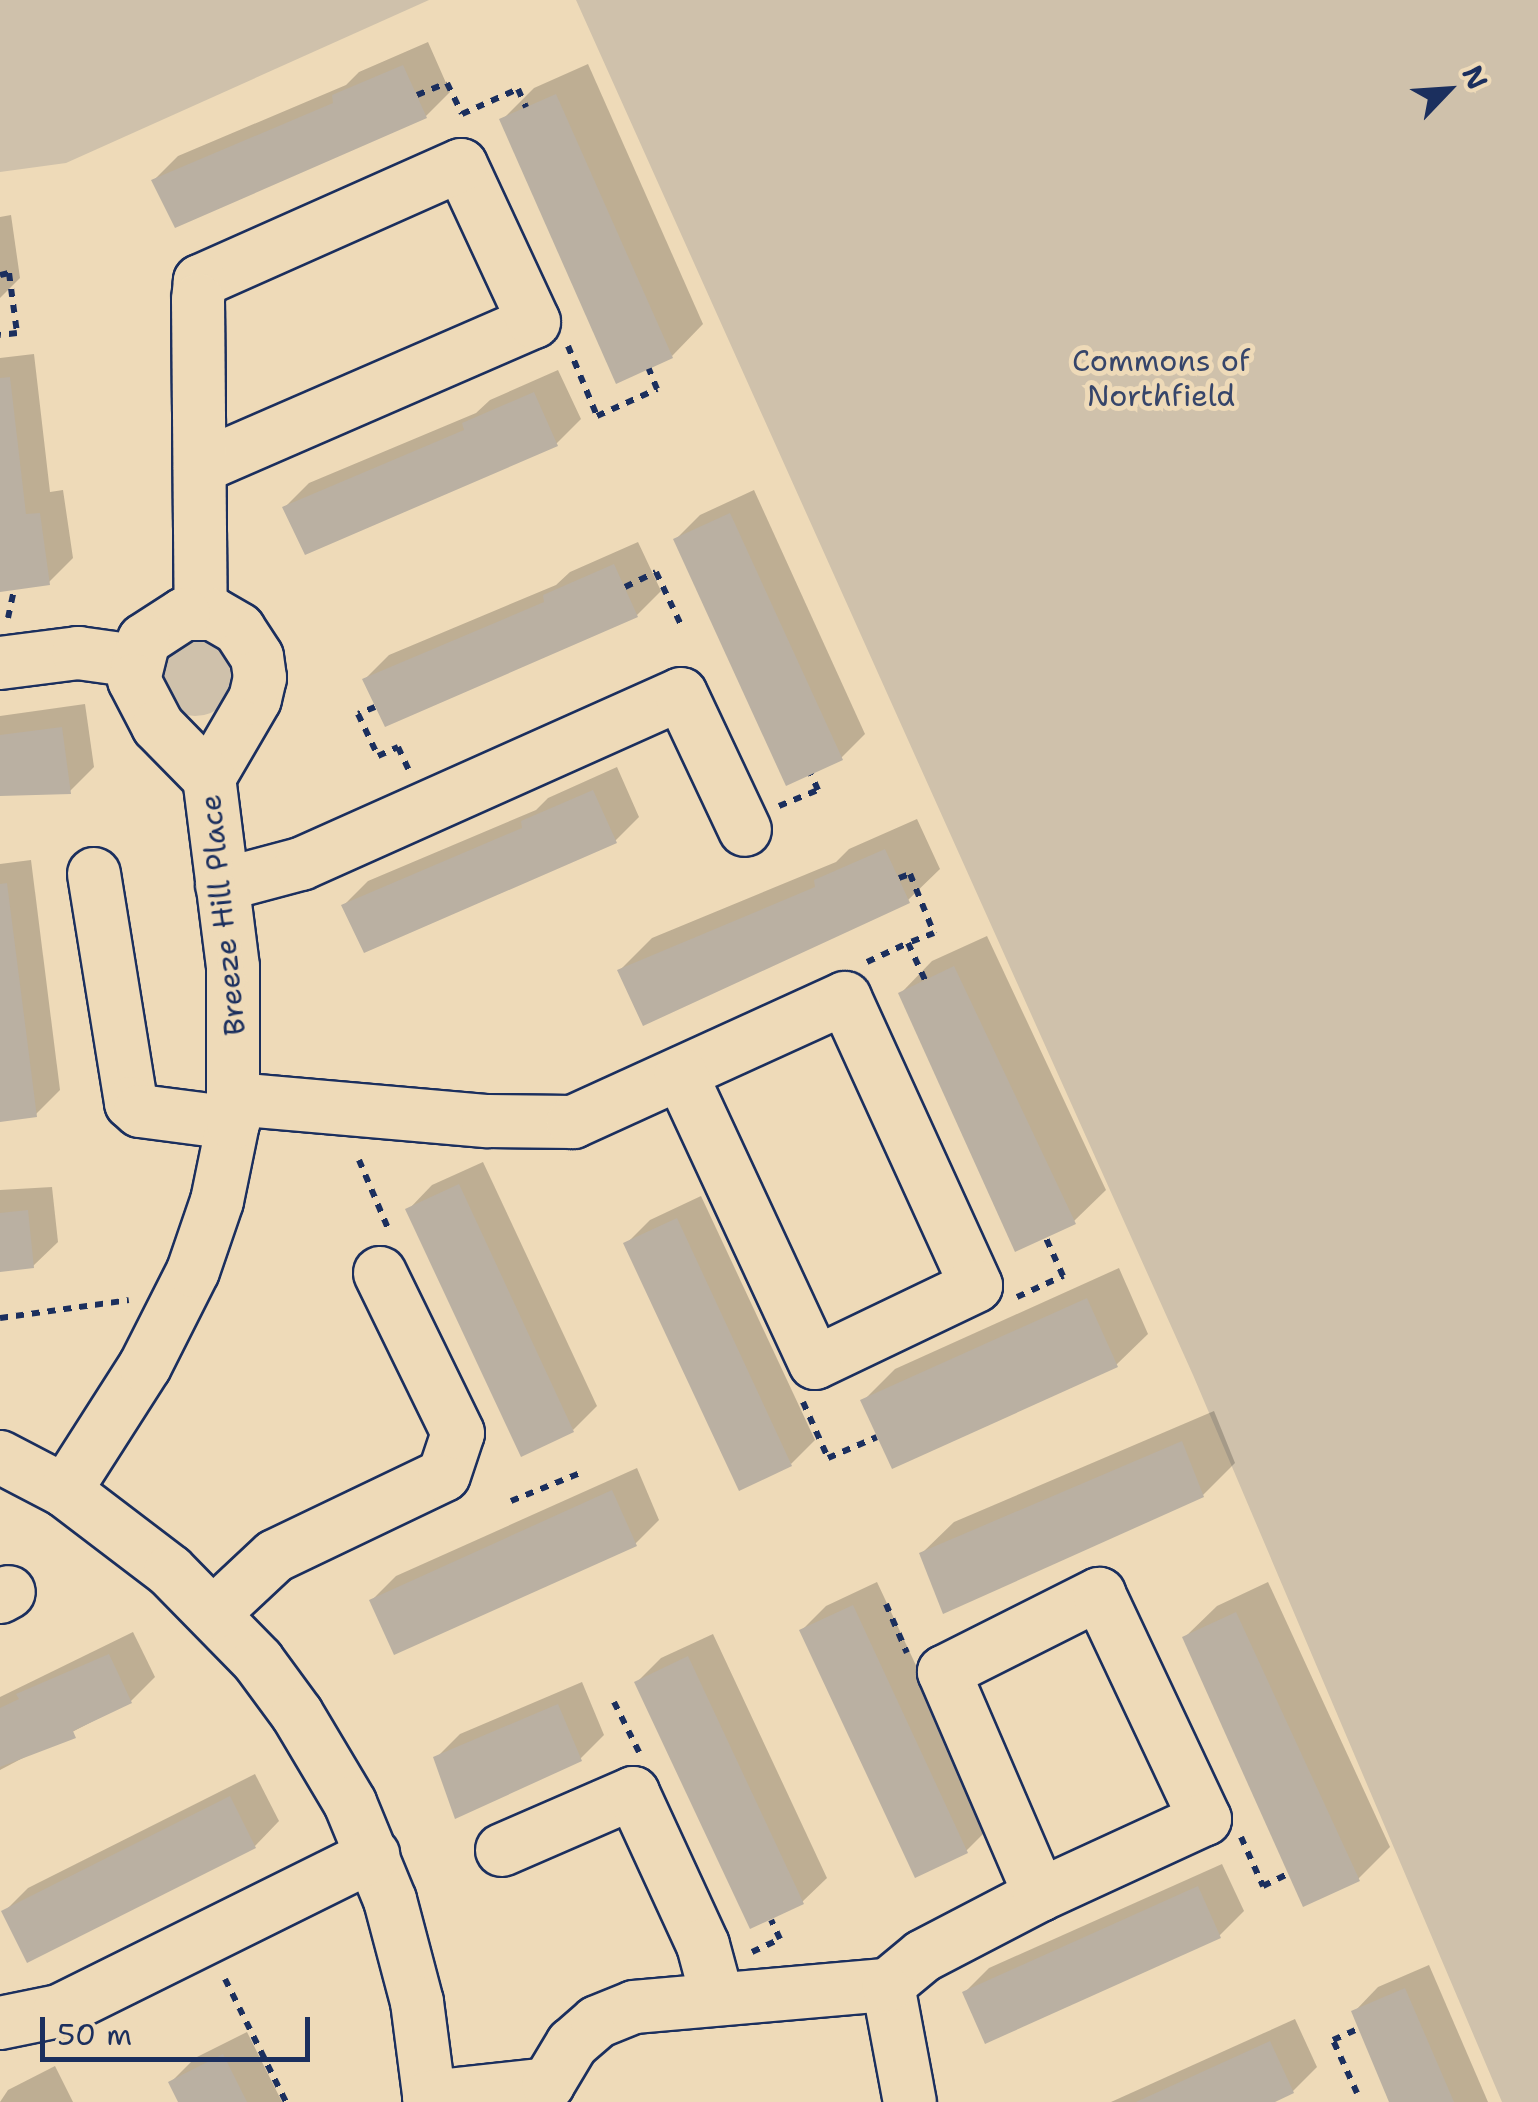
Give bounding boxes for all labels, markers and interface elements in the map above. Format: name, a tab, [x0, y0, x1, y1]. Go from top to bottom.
north arrow	[1398, 40, 1498, 140]
text: N	[1453, 59, 1497, 95]
park label: Commons of Northfield	[1072, 343, 1250, 414]
street label: Breeze Hill Place	[192, 793, 254, 1037]
scale bar	[45, 1997, 315, 2059]
text: 50 m	[57, 2014, 132, 2055]

